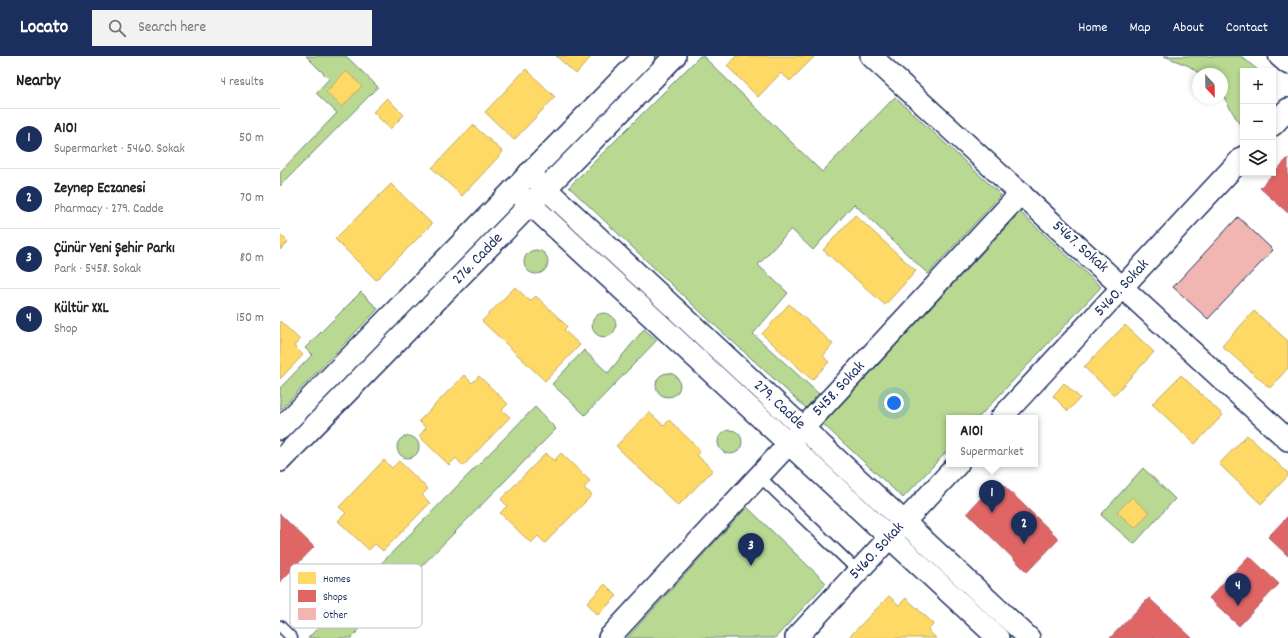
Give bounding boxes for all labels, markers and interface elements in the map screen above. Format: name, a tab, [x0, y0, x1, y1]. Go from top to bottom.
search box	[92, 10, 372, 46]
text: Locato	[20, 15, 68, 42]
icon: search	[106, 17, 128, 39]
text: Search here	[138, 17, 206, 39]
text: Home	[1078, 18, 1107, 38]
text: Map	[1129, 18, 1151, 38]
text: About	[1173, 18, 1204, 38]
text: Contact	[1226, 18, 1268, 38]
north arrow	[1192, 68, 1228, 104]
map controls	[1240, 68, 1276, 176]
button: +	[1240, 68, 1276, 104]
text: Nearby	[16, 70, 60, 94]
text: 4 results	[221, 73, 264, 92]
button: −	[1240, 104, 1276, 140]
text: A101	[54, 118, 77, 140]
text: 1	[28, 129, 30, 148]
text: 50 m	[239, 129, 264, 148]
text: Supermarket · 5460. Sokak	[54, 140, 185, 159]
button: layers	[1240, 140, 1276, 176]
text: Zeynep Eczanesi	[54, 178, 145, 200]
text: 2	[26, 189, 32, 208]
text: 70 m	[240, 189, 264, 208]
text: Pharmacy · 279. Cadde	[54, 200, 163, 219]
street label: 5467. Sokak	[1047, 215, 1113, 279]
street label: 276. Cadde	[447, 228, 509, 290]
text: Çünür Yeni Şehir Parkı	[54, 238, 175, 260]
text: 3	[26, 249, 32, 268]
text: 80 m	[240, 249, 264, 268]
street label: 5460. Sokak	[1089, 254, 1155, 322]
text: Park · 5458. Sokak	[54, 260, 141, 279]
text: Kültür XXL	[54, 298, 109, 320]
text: 4	[26, 309, 32, 328]
text: 150 m	[236, 309, 264, 328]
text: Shop	[54, 320, 77, 339]
street label: 5458. Sokak	[807, 356, 871, 422]
street label: 279. Cadde	[748, 375, 810, 435]
your location	[884, 393, 904, 413]
popup	[946, 415, 1038, 467]
text: A101	[960, 421, 983, 443]
text: Supermarket	[960, 443, 1024, 462]
pin: 1	[979, 480, 1005, 513]
pin: 2	[1011, 511, 1037, 544]
street label: 5460. Sokak	[844, 517, 910, 585]
pin: 3	[738, 533, 764, 566]
legend	[290, 564, 422, 628]
text: Homes	[323, 572, 351, 588]
pin: 4	[1225, 573, 1251, 606]
text: Shops	[323, 590, 348, 606]
text: Other	[323, 608, 348, 624]

